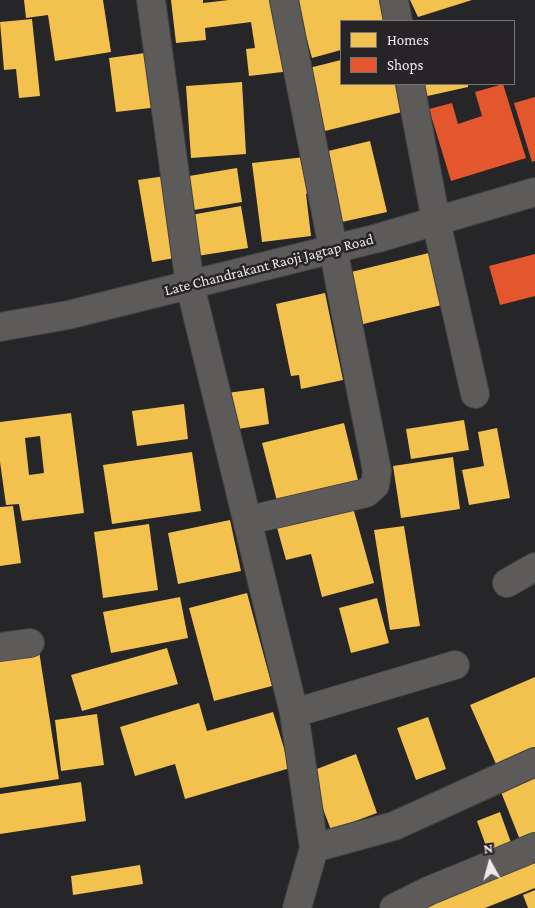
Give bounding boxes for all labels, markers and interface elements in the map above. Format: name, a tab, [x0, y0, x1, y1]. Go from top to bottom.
legend	[340, 20, 515, 85]
text: Homes	[387, 32, 429, 48]
text: Shops	[387, 57, 423, 73]
street label: Late Chandrakant Raoji Jagtap Road	[163, 230, 375, 300]
north arrow	[465, 838, 515, 888]
text: N	[482, 840, 494, 857]

